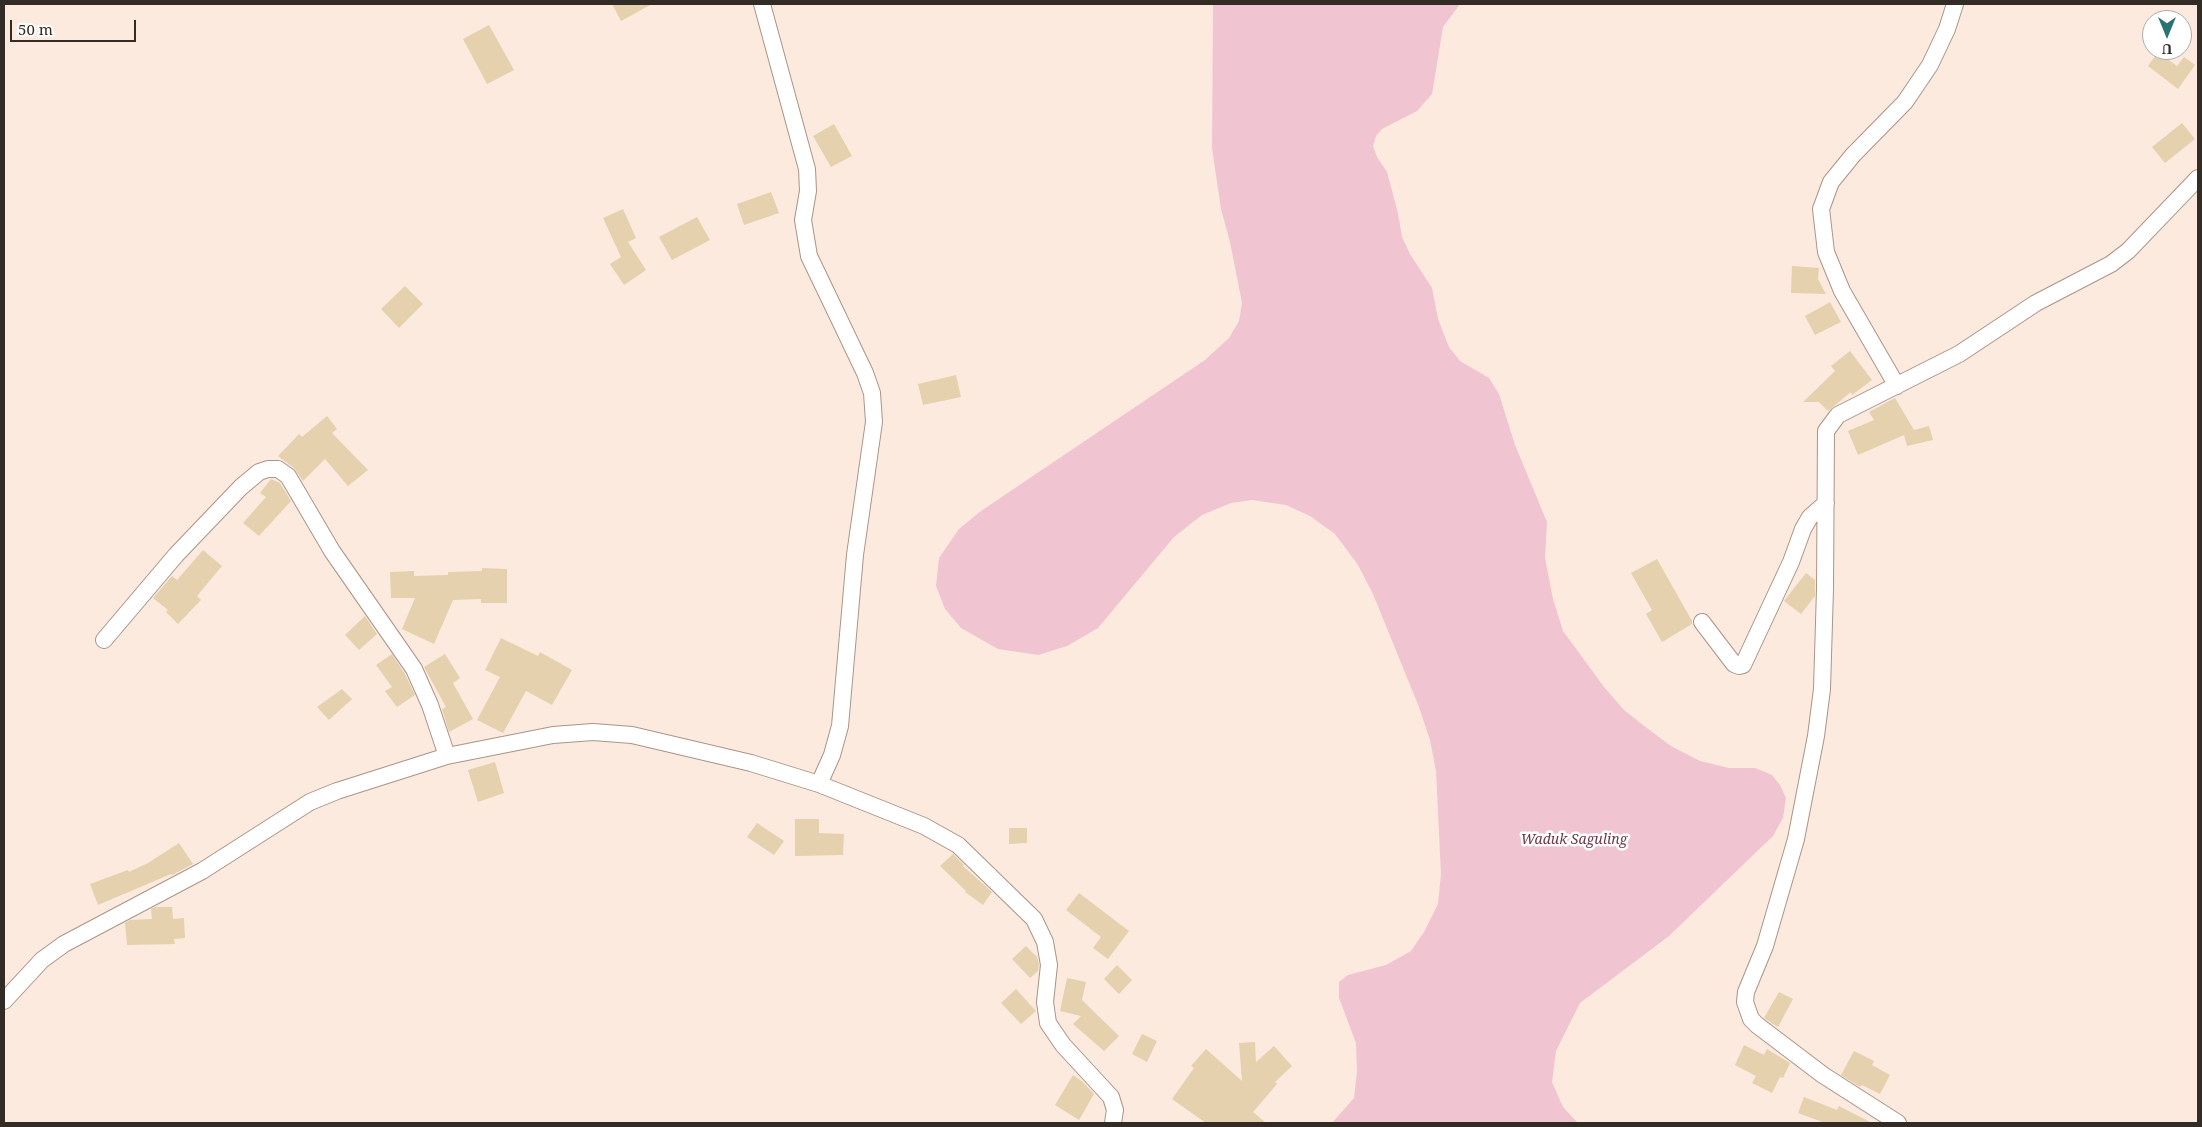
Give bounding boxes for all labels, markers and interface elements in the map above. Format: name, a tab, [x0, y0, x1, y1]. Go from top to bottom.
scale bar	[12, 10, 139, 42]
north arrow	[2142, 10, 2192, 60]
text: 50 m	[18, 19, 53, 39]
text: U	[2162, 40, 2172, 59]
water label: Waduk Saguling	[1521, 832, 1627, 848]

